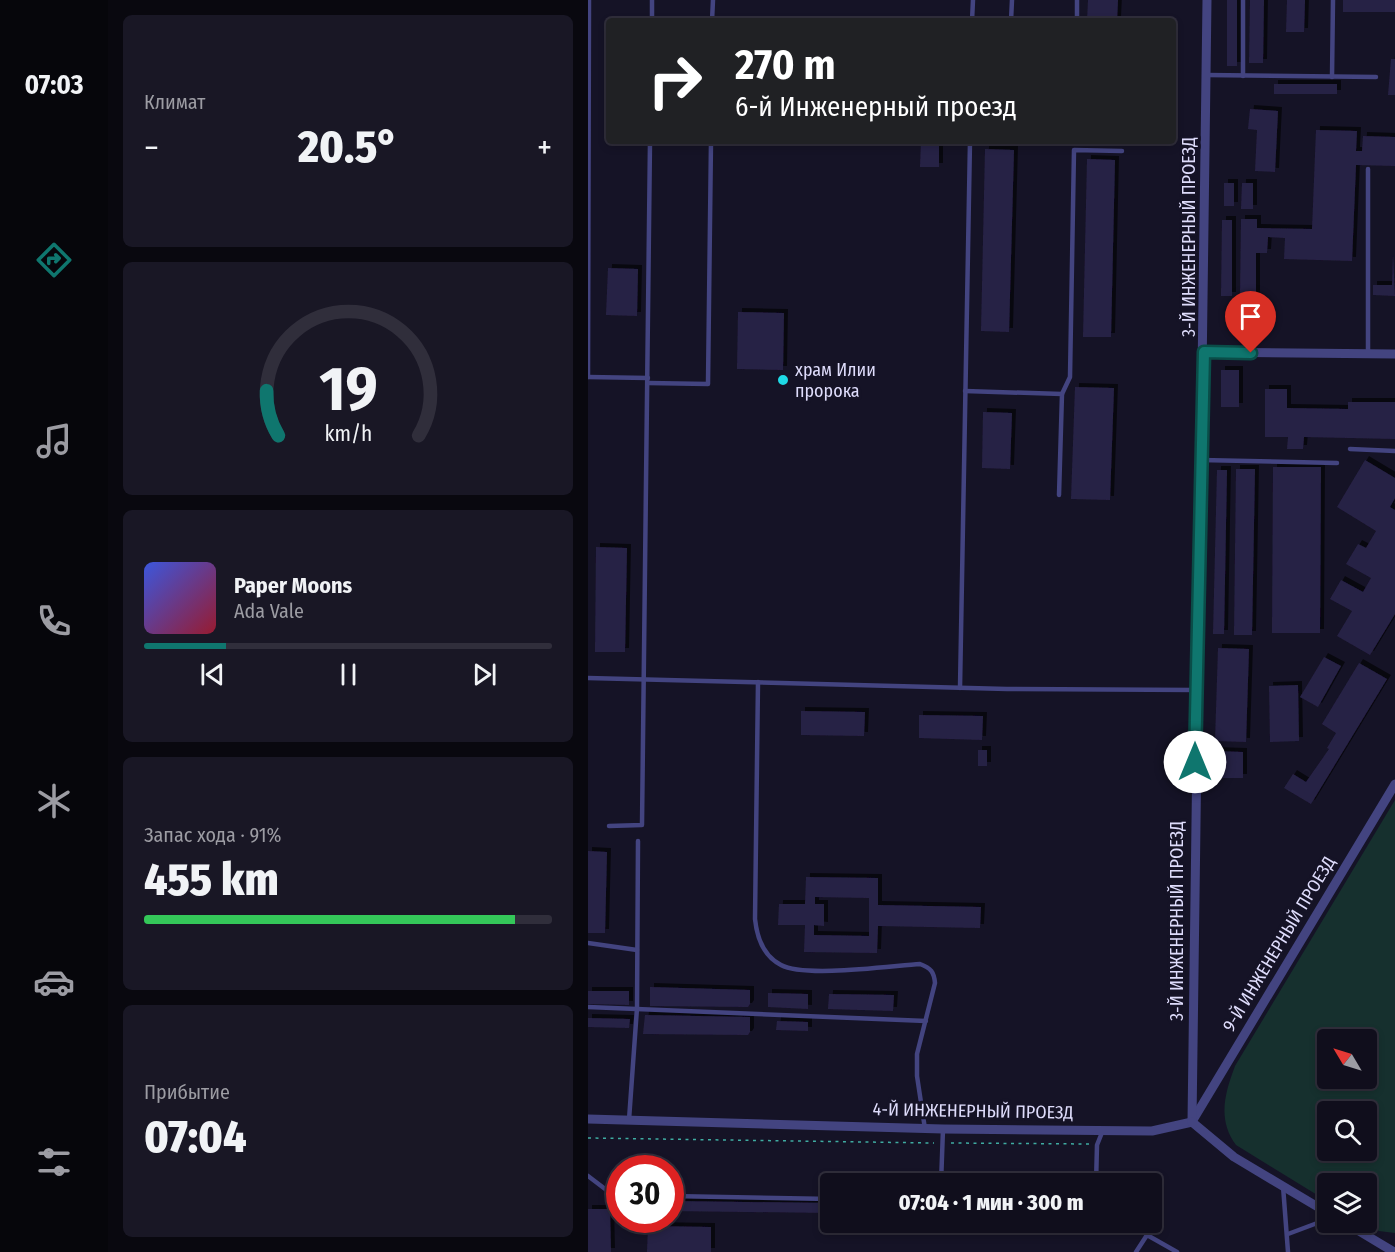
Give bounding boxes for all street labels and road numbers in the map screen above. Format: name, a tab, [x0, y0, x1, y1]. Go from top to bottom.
street label: 3-Й ИНЖЕНЕРНЫЙ ПРОЕЗД	[1178, 137, 1200, 337]
street label: 3-Й ИНЖЕНЕРНЫЙ ПРОЕЗД	[1166, 821, 1188, 1021]
street label: 9-Й ИНЖЕНЕРНЫЙ ПРОЕЗД	[1218, 852, 1340, 1036]
street label: 4-Й ИНЖЕНЕРНЫЙ ПРОЕЗД	[873, 1098, 1073, 1124]

